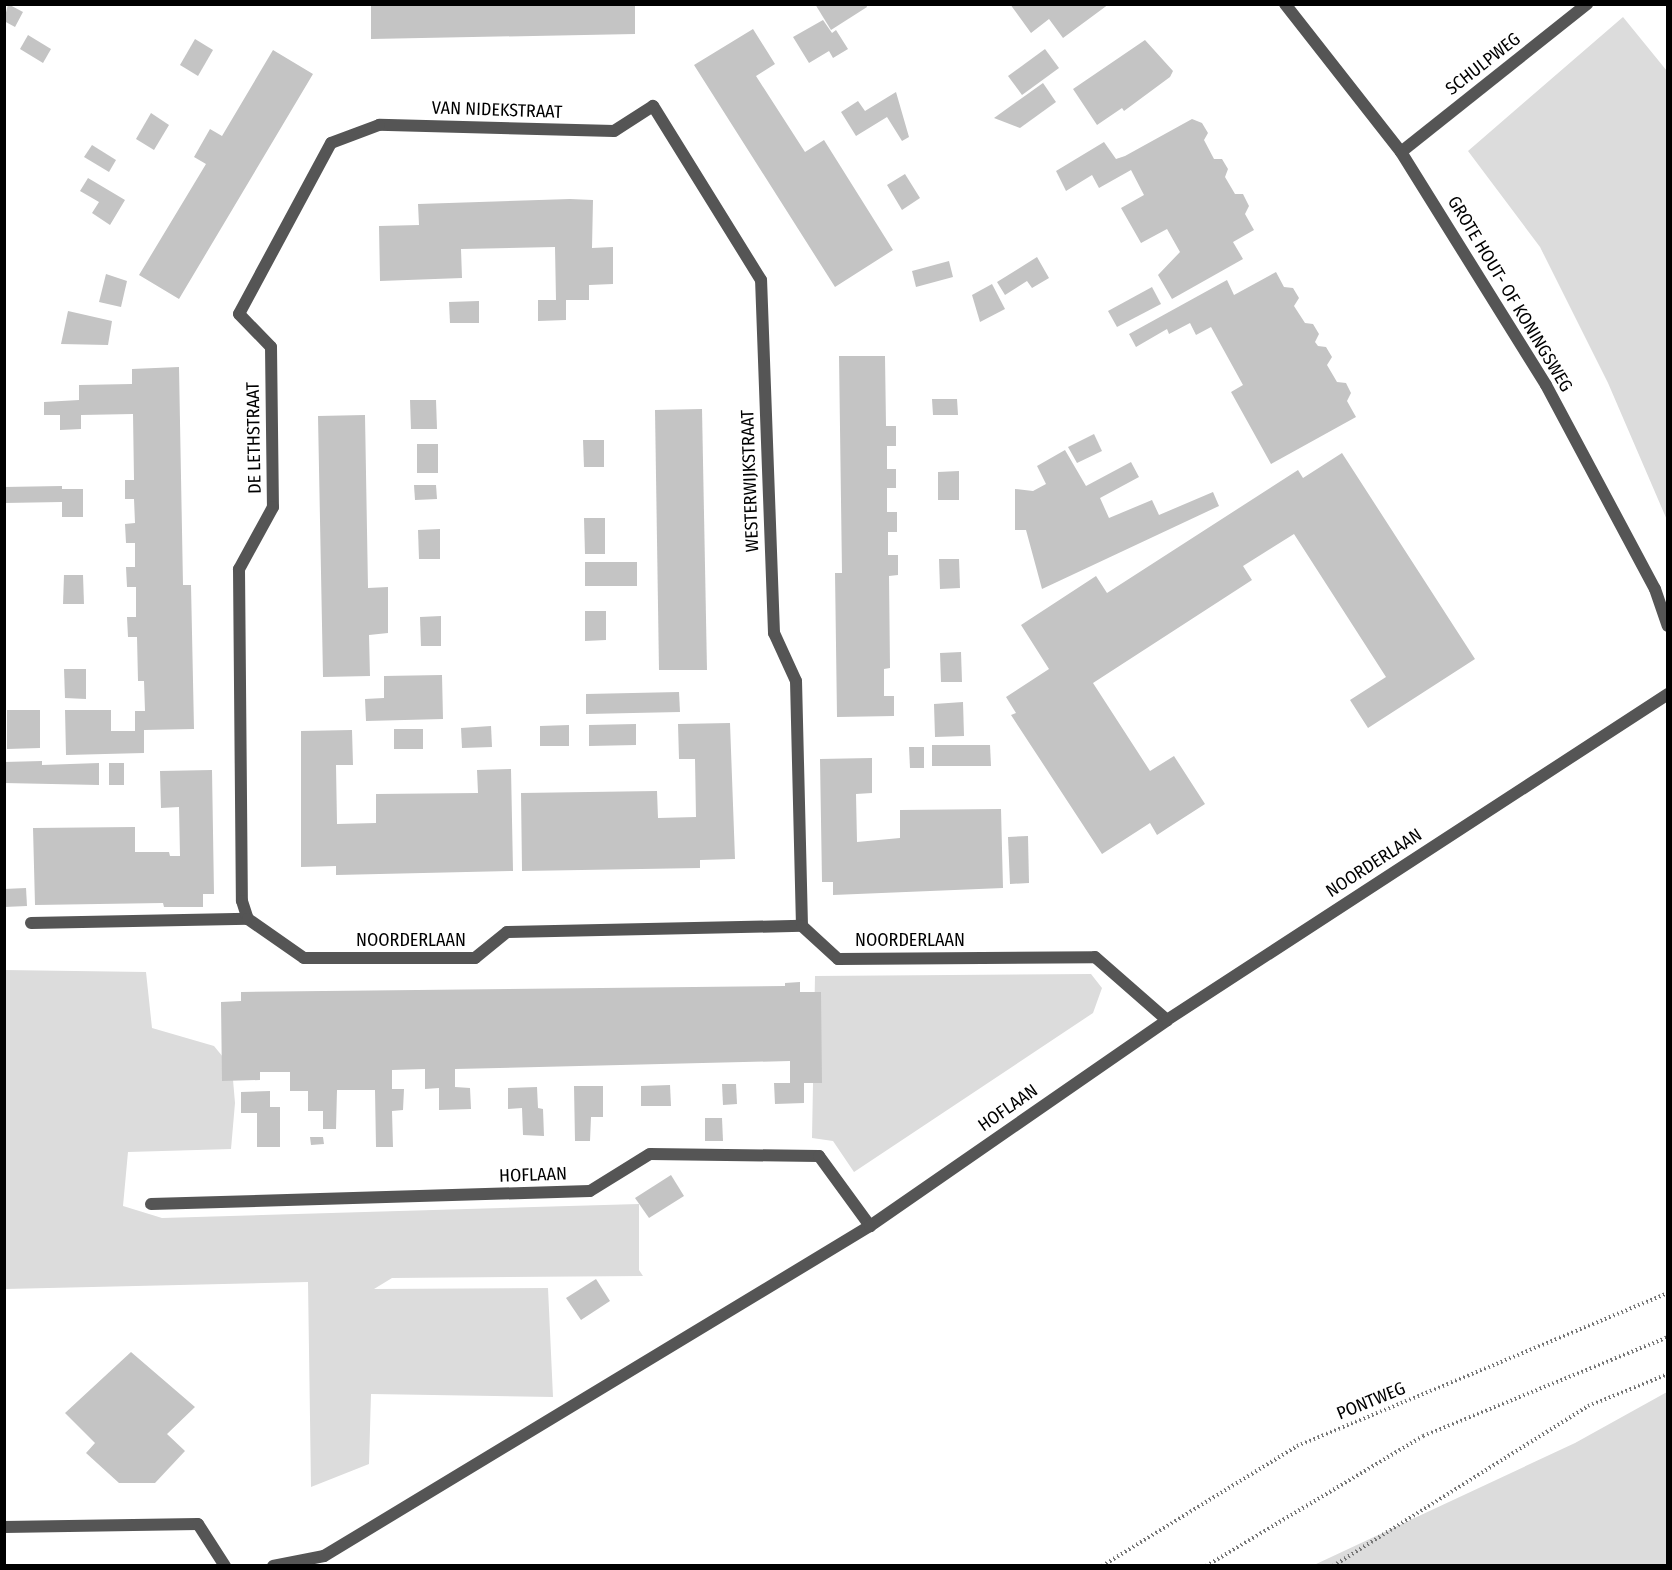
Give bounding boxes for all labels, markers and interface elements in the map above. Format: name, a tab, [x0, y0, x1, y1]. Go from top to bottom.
street label: SCHULPWEG	[1441, 28, 1525, 100]
street label: VAN NIDEKSTRAAT	[431, 97, 563, 123]
street label: GROTE HOUT- OF KONINGSWEG	[1443, 192, 1577, 396]
street label: DE LETHSTRAAT	[242, 382, 266, 494]
street label: WESTERWIJKSTRAAT	[737, 409, 763, 553]
street label: NOORDERLAAN	[1322, 824, 1426, 902]
street label: NOORDERLAAN	[356, 929, 466, 951]
street label: NOORDERLAAN	[855, 929, 965, 951]
street label: HOFLAAN	[974, 1080, 1042, 1136]
street label: HOFLAAN	[499, 1163, 567, 1187]
street label: PONTWEG	[1334, 1378, 1408, 1424]

